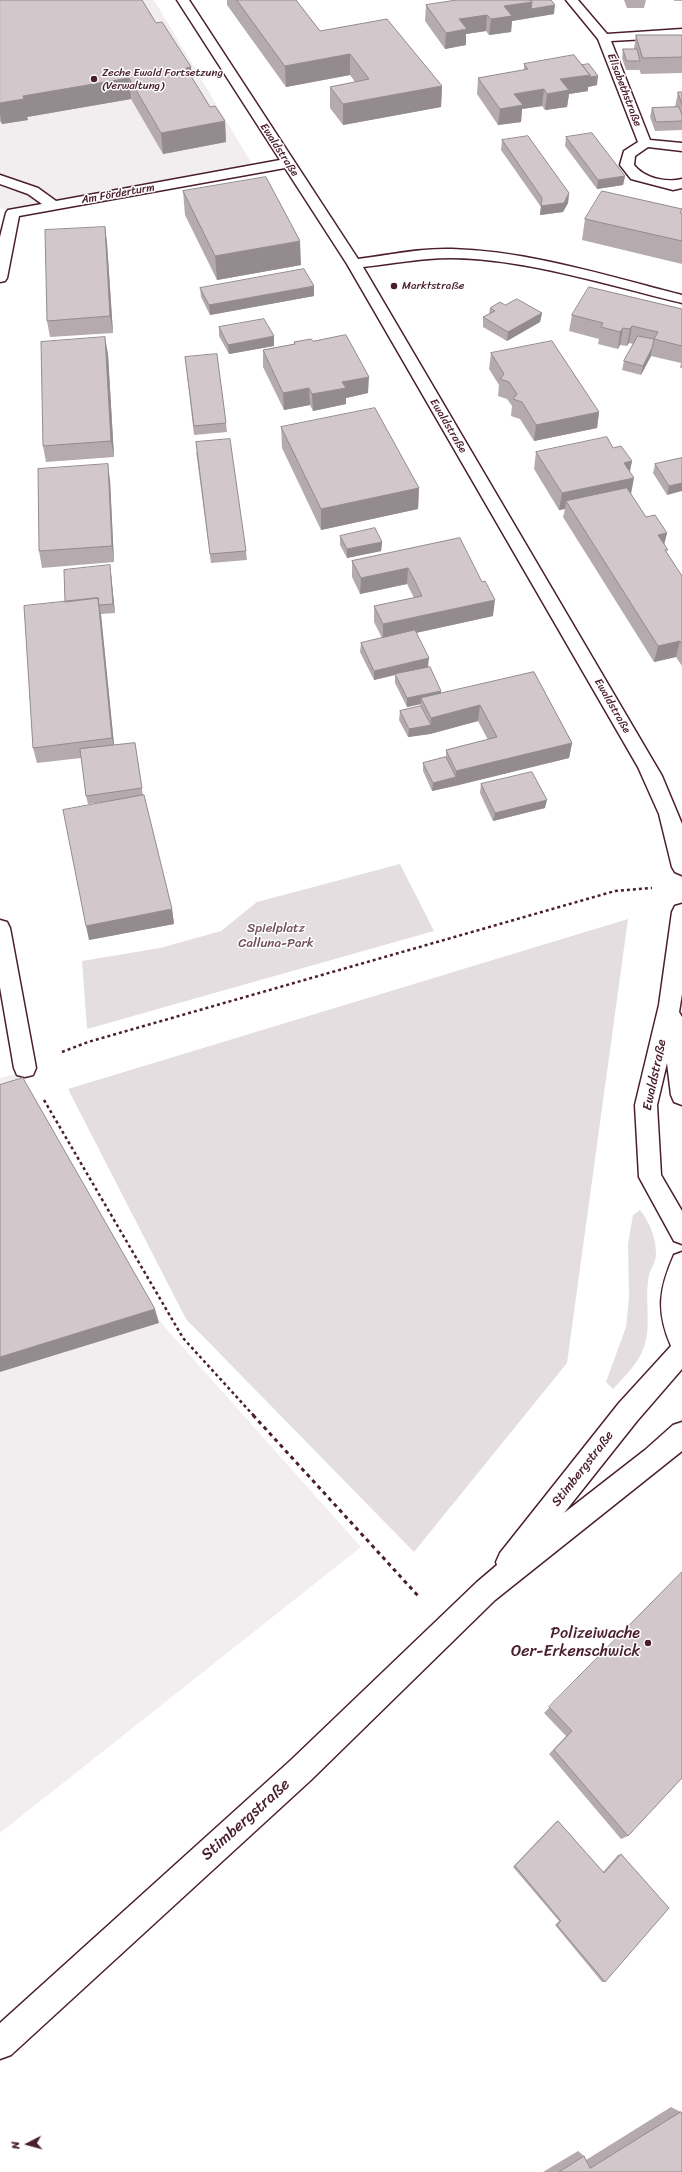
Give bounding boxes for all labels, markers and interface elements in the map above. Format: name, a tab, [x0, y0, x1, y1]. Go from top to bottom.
street label: Elisabethstraße	[604, 52, 644, 128]
place label: Zeche Ewald Fortsetzung (Verwaltung)	[102, 66, 223, 92]
marker: Zeche Ewald Fortsetzung (Verwaltung)	[89, 74, 99, 84]
street label: Ewaldstraße	[257, 121, 301, 179]
street label: Am Förderturm	[80, 181, 156, 207]
place label: Marktstraße	[402, 279, 464, 293]
marker: Marktstraße	[389, 281, 399, 291]
street label: Ewaldstraße	[427, 396, 469, 456]
street label: Ewaldstraße	[591, 676, 633, 736]
park label: Spielplatz Calluna-Park	[238, 921, 314, 952]
street label: Ewaldstraße	[640, 1038, 670, 1112]
street label: Stimbergstraße	[549, 1428, 617, 1510]
place label: Polizeiwache Oer-Erkenschwick	[511, 1624, 640, 1662]
marker: Polizeiwache Oer-Erkenschwick	[643, 1638, 653, 1648]
street label: Stimbergstraße	[198, 1775, 294, 1865]
north arrow	[8, 2124, 48, 2164]
text: N	[6, 2141, 25, 2150]

